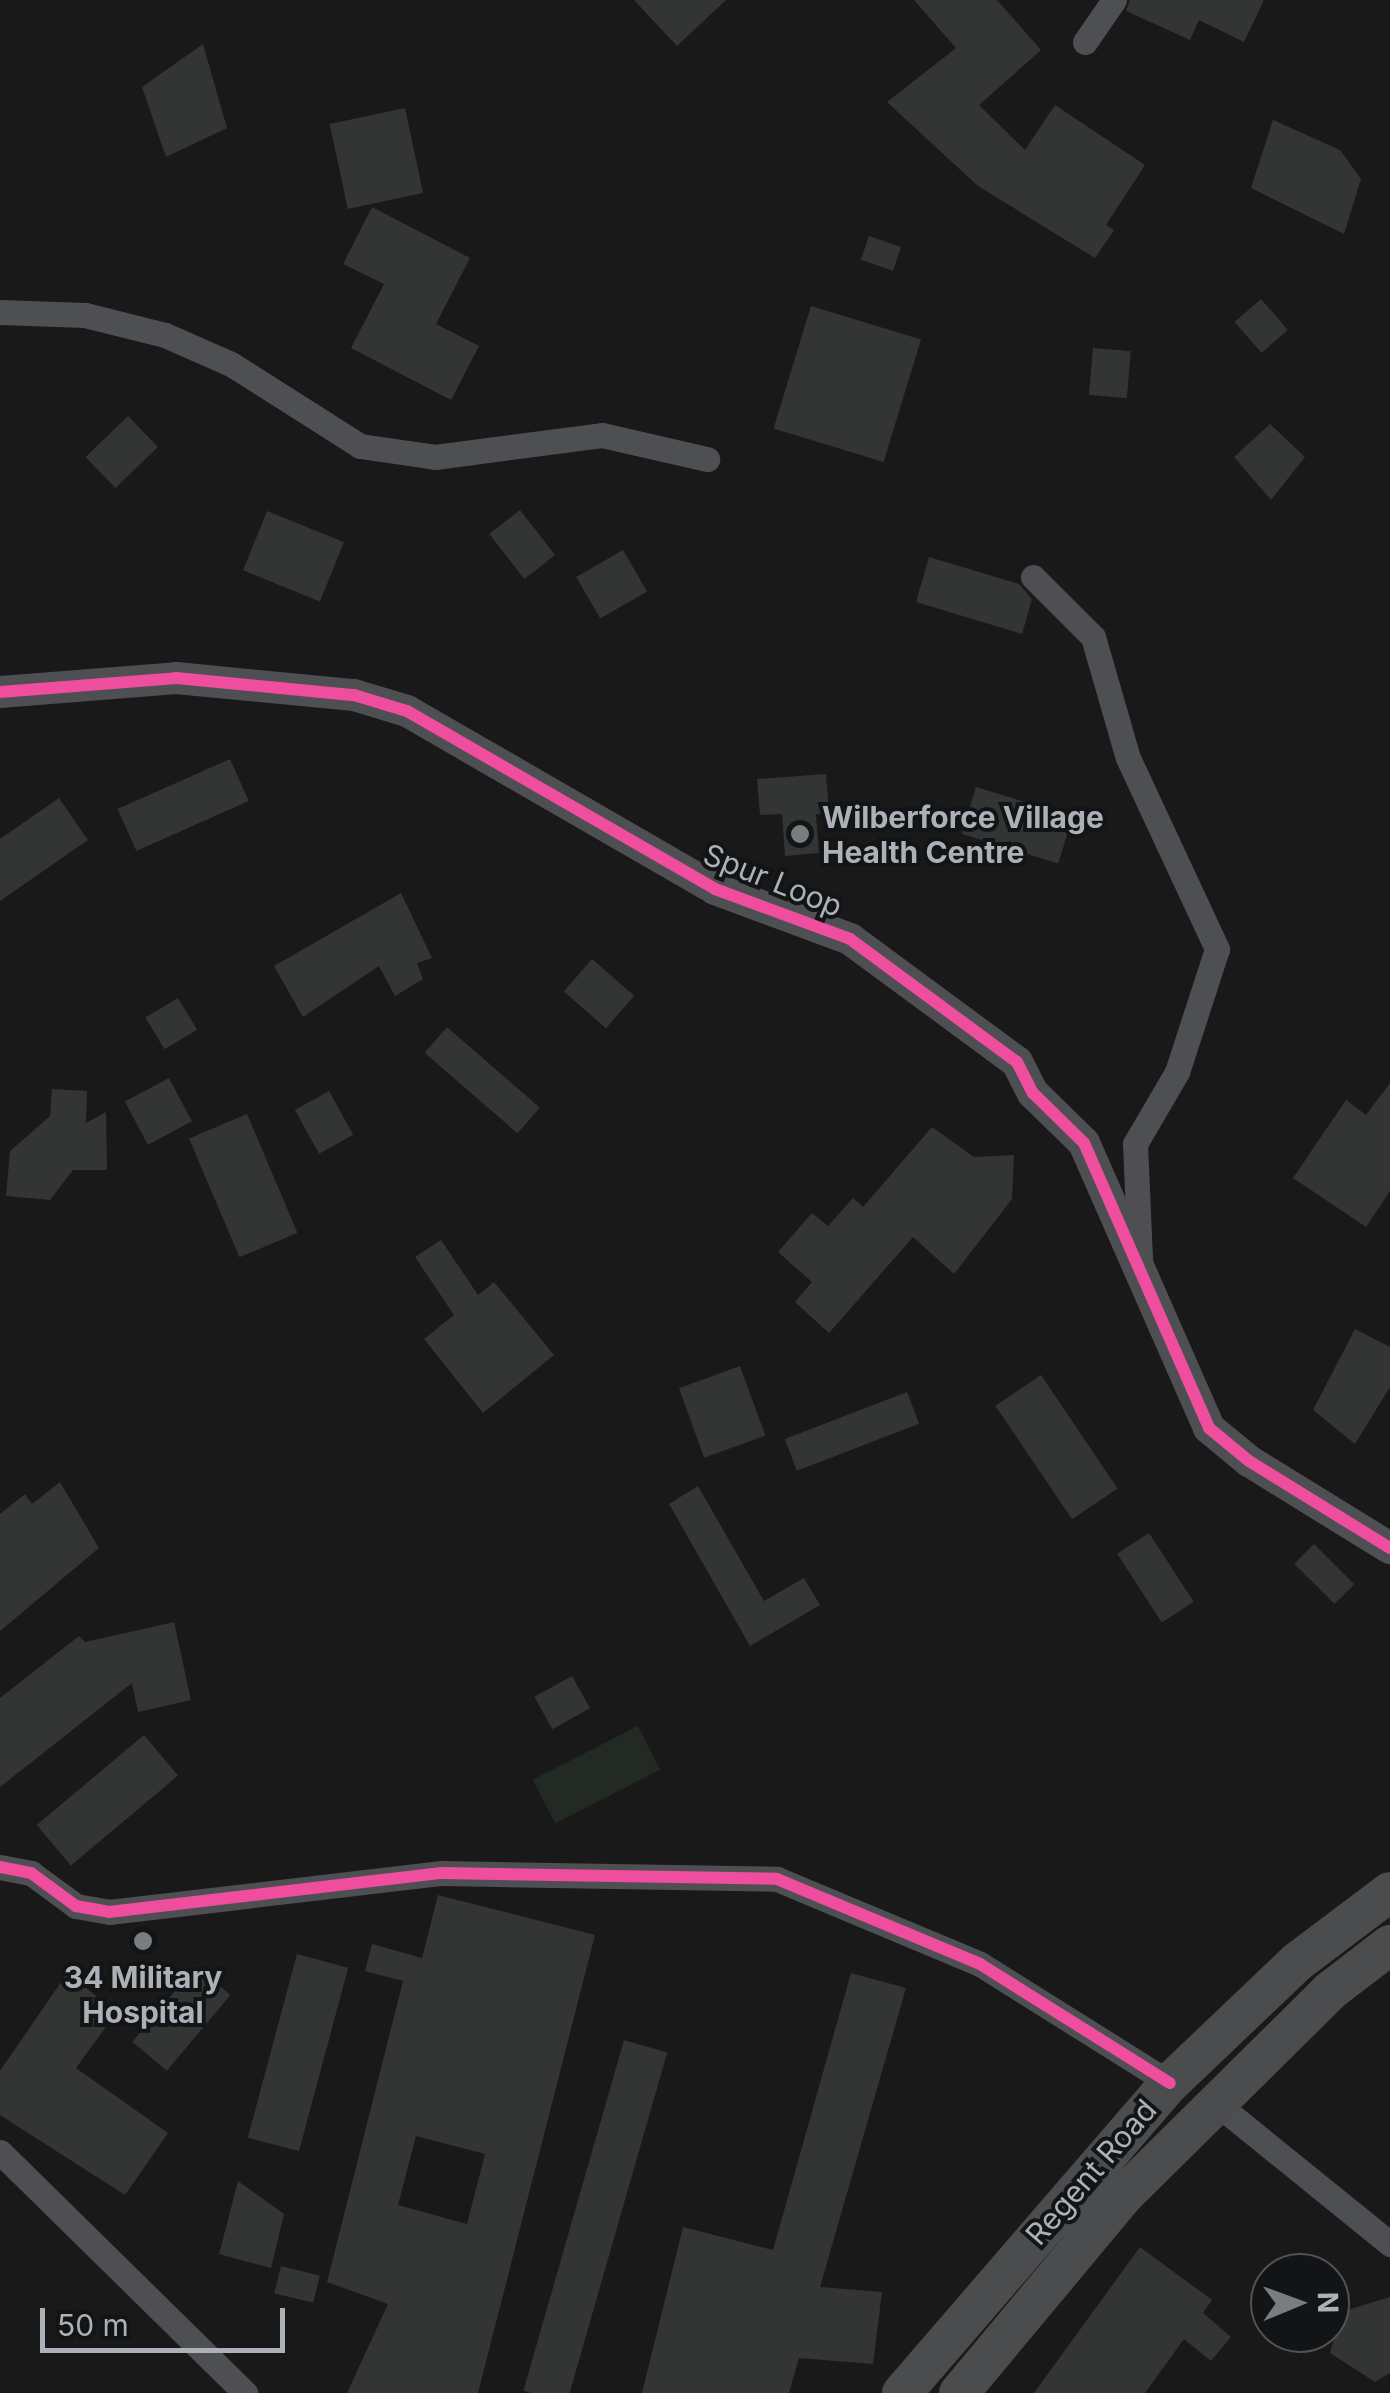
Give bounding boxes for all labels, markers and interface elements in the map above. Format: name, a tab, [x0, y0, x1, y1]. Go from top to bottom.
place label: Wilberforce Village Health Centre	[822, 799, 1104, 870]
marker: Wilberforce Village Health Centre	[787, 821, 813, 847]
street label: Spur Loop	[698, 836, 848, 924]
marker: 34 Military Hospital	[130, 1928, 156, 1954]
place label: 34 Military Hospital	[64, 1959, 222, 2030]
street label: Regent Road	[1018, 2092, 1164, 2252]
north arrow	[1250, 2253, 1350, 2353]
scale bar	[45, 2288, 290, 2350]
text: N	[1311, 2292, 1345, 2313]
text: 50 m	[57, 2307, 129, 2343]

